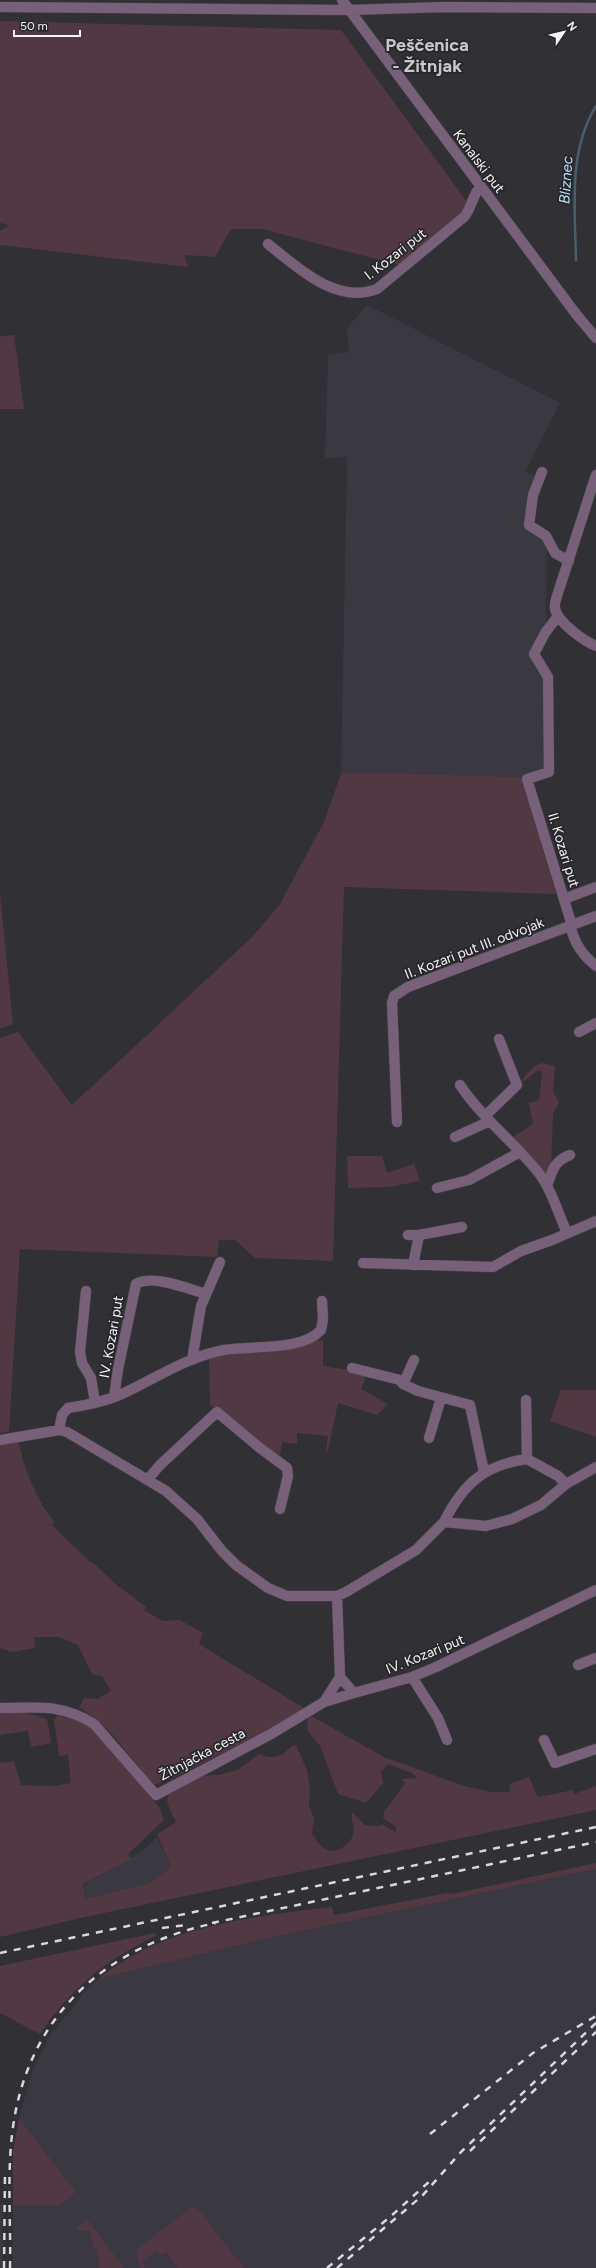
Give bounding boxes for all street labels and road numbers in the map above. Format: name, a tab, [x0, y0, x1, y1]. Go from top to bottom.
street label: Kanalski put	[449, 126, 508, 196]
street label: I. Kozari put	[361, 225, 430, 284]
street label: II. Kozari put	[544, 811, 583, 890]
street label: II. Kozari put III. odvojak	[402, 914, 546, 983]
street label: IV. Kozari put	[96, 1295, 127, 1380]
street label: IV. Kozari put	[383, 1631, 467, 1678]
street label: Žitnjačka cesta	[156, 1725, 248, 1784]

